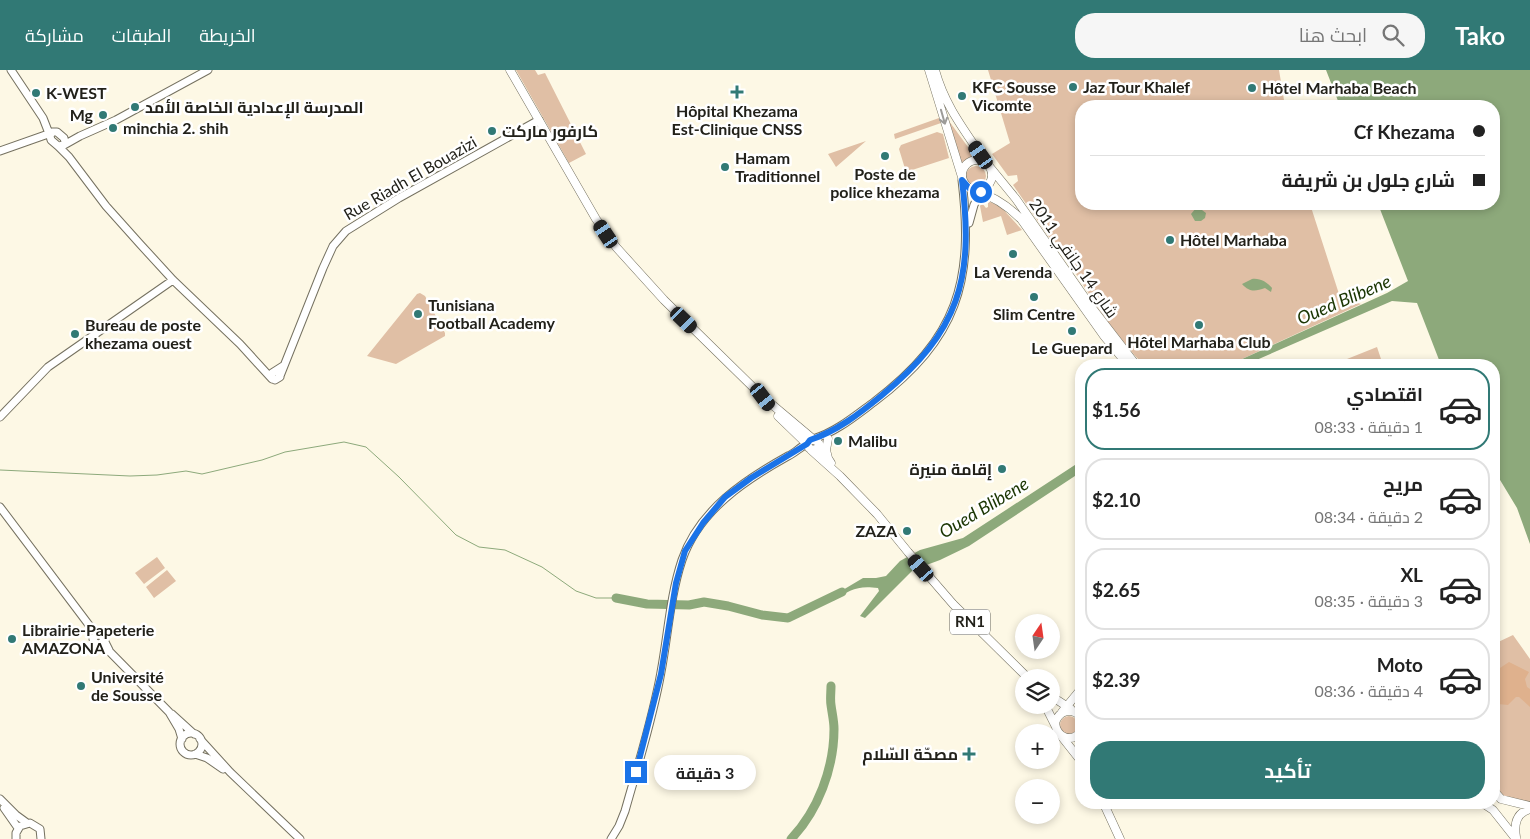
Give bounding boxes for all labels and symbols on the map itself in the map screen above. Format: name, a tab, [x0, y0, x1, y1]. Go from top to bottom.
place label: KFC Sousse Vicomte	[971, 77, 1056, 114]
place label: Jaz Tour Khalef	[1083, 77, 1190, 96]
place label: Hôtel Marhaba Beach	[1262, 78, 1416, 97]
marker: Jaz Tour Khalef	[1067, 81, 1079, 93]
marker: Hôtel Marhaba Beach	[1246, 82, 1258, 94]
place label: K-WEST	[46, 83, 107, 102]
marker: Hôpital Khezama Est-Clinique CNSS	[730, 85, 744, 99]
marker: K-WEST	[30, 87, 42, 99]
marker: KFC Sousse Vicomte	[956, 90, 968, 102]
place label: المدرسة الإعدادية الخاصة الأمد	[145, 97, 364, 119]
marker: المدرسة الإعدادية الخاصة الأمد	[129, 101, 141, 113]
place label: Hôpital Khezama Est-Clinique CNSS	[672, 101, 803, 138]
place label: Mg	[70, 105, 94, 124]
one-way arrow	[939, 108, 949, 124]
marker: Mg	[97, 109, 109, 121]
place label: minchia 2. shih	[123, 118, 228, 137]
place label: كارفور ماركت	[502, 121, 598, 141]
marker: minchia 2. shih	[107, 122, 119, 134]
marker: كارفور ماركت	[486, 125, 498, 137]
street label: Rue Riadh El Bouazizi	[340, 132, 480, 223]
car	[966, 138, 995, 172]
place label: Hamam Traditionnel	[735, 148, 820, 185]
marker: Poste de police khezama	[879, 150, 891, 162]
marker: Hamam Traditionnel	[719, 161, 731, 173]
place label: Poste de police khezama	[830, 164, 940, 201]
route start	[970, 181, 992, 203]
street label: شارع 14 جانفي 2011	[1022, 194, 1123, 324]
car	[591, 217, 620, 251]
place label: Hôtel Marhaba	[1180, 230, 1287, 249]
marker: Hôtel Marhaba	[1164, 234, 1176, 246]
marker: La Verenda	[1007, 248, 1019, 260]
place label: La Verenda	[974, 262, 1052, 281]
water label: Oued Blibene	[1293, 269, 1394, 329]
marker: Slim Centre	[1028, 291, 1040, 303]
place label: Tunisiana Football Academy	[428, 295, 556, 332]
car	[667, 304, 700, 336]
place label: Slim Centre	[993, 304, 1075, 323]
marker: Tunisiana Football Academy	[412, 308, 424, 320]
place label: Bureau de poste khezama ouest	[85, 315, 201, 352]
marker: Hôtel Marhaba Club	[1193, 319, 1205, 331]
marker: Le Guepard	[1066, 325, 1078, 337]
marker: Bureau de poste khezama ouest	[69, 328, 81, 340]
place label: Hôtel Marhaba Club	[1127, 332, 1271, 351]
place label: Le Guepard	[1031, 338, 1113, 357]
car	[747, 381, 778, 413]
place label: Malibu	[848, 431, 897, 450]
marker: Malibu	[832, 435, 844, 447]
place label: إقامة منيرة	[909, 459, 992, 481]
marker: إقامة منيرة	[996, 463, 1008, 475]
water label: Oued Blibene	[935, 472, 1032, 542]
place label: ZAZA	[855, 521, 898, 540]
marker: ZAZA	[901, 525, 913, 537]
car	[905, 552, 936, 584]
road number: RN1	[950, 610, 990, 634]
north arrow	[1015, 614, 1060, 659]
place label: Librairie-Papeterie AMAZONA	[21, 620, 155, 657]
marker: Librairie-Papeterie AMAZONA	[6, 633, 18, 645]
place label: Université de Sousse	[91, 667, 164, 704]
marker: Université de Sousse	[75, 680, 87, 692]
place label: مصحّة السّلام	[862, 744, 958, 766]
marker: مصحّة السّلام	[962, 747, 976, 761]
callout: 3 دقيقة	[654, 754, 756, 790]
route end	[625, 761, 647, 783]

